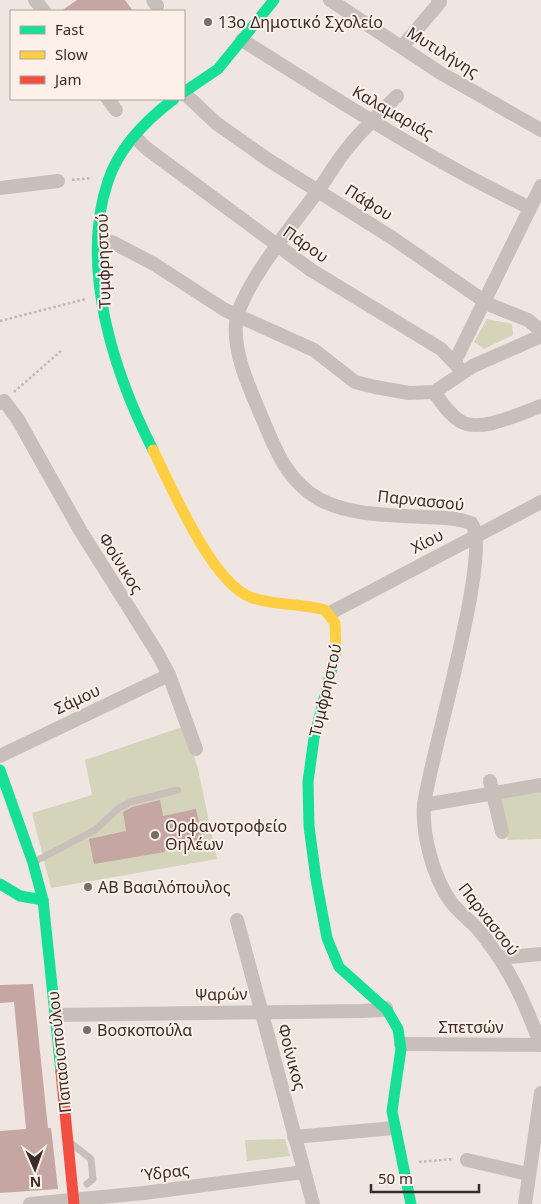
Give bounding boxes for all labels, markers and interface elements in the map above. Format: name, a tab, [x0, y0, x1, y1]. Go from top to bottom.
legend	[10, 10, 185, 100]
place label: 13ο Δημοτικό Σχολείο	[218, 11, 383, 33]
marker: 13ο Δημοτικό Σχολείο	[202, 16, 214, 28]
text: Fast	[55, 19, 84, 39]
street label: Μυτιλήνης	[403, 21, 483, 83]
text: Slow	[55, 44, 88, 64]
text: Jam	[53, 69, 82, 89]
street label: Καλαμαριάς	[349, 80, 438, 144]
street label: Πάφου	[341, 179, 397, 225]
street label: Τυμφρηστού	[90, 213, 116, 309]
street label: Πάρου	[279, 221, 333, 267]
street label: Παρνασσού	[377, 485, 465, 515]
street label: Χίου	[407, 524, 447, 558]
street label: Φοίνικος	[94, 528, 148, 598]
street label: Τυμφρηστού	[304, 641, 346, 739]
street label: Σάμου	[50, 679, 104, 719]
place label: Ορφανοτροφείο Θηλέων	[165, 815, 287, 855]
marker: Ορφανοτροφείο Θηλέων	[149, 829, 161, 841]
place label: ΑΒ Βασιλόπουλος	[98, 876, 231, 898]
street label: Παρνασσού	[454, 878, 524, 960]
marker: ΑΒ Βασιλόπουλος	[82, 881, 94, 893]
street label: Ψαρών	[194, 983, 248, 1005]
street label: Παπασιοπούλου	[42, 990, 76, 1114]
street label: Σπετσών	[439, 1016, 503, 1038]
place label: Βοσκοπούλα	[97, 1019, 192, 1041]
street label: Φοίνικος	[273, 1021, 311, 1093]
marker: Βοσκοπούλα	[81, 1024, 93, 1036]
north arrow	[10, 1144, 60, 1194]
street label: Ύδρας	[140, 1158, 191, 1186]
scale bar	[371, 1162, 478, 1194]
text: 50 m	[378, 1168, 413, 1188]
text: N	[29, 1173, 41, 1192]

